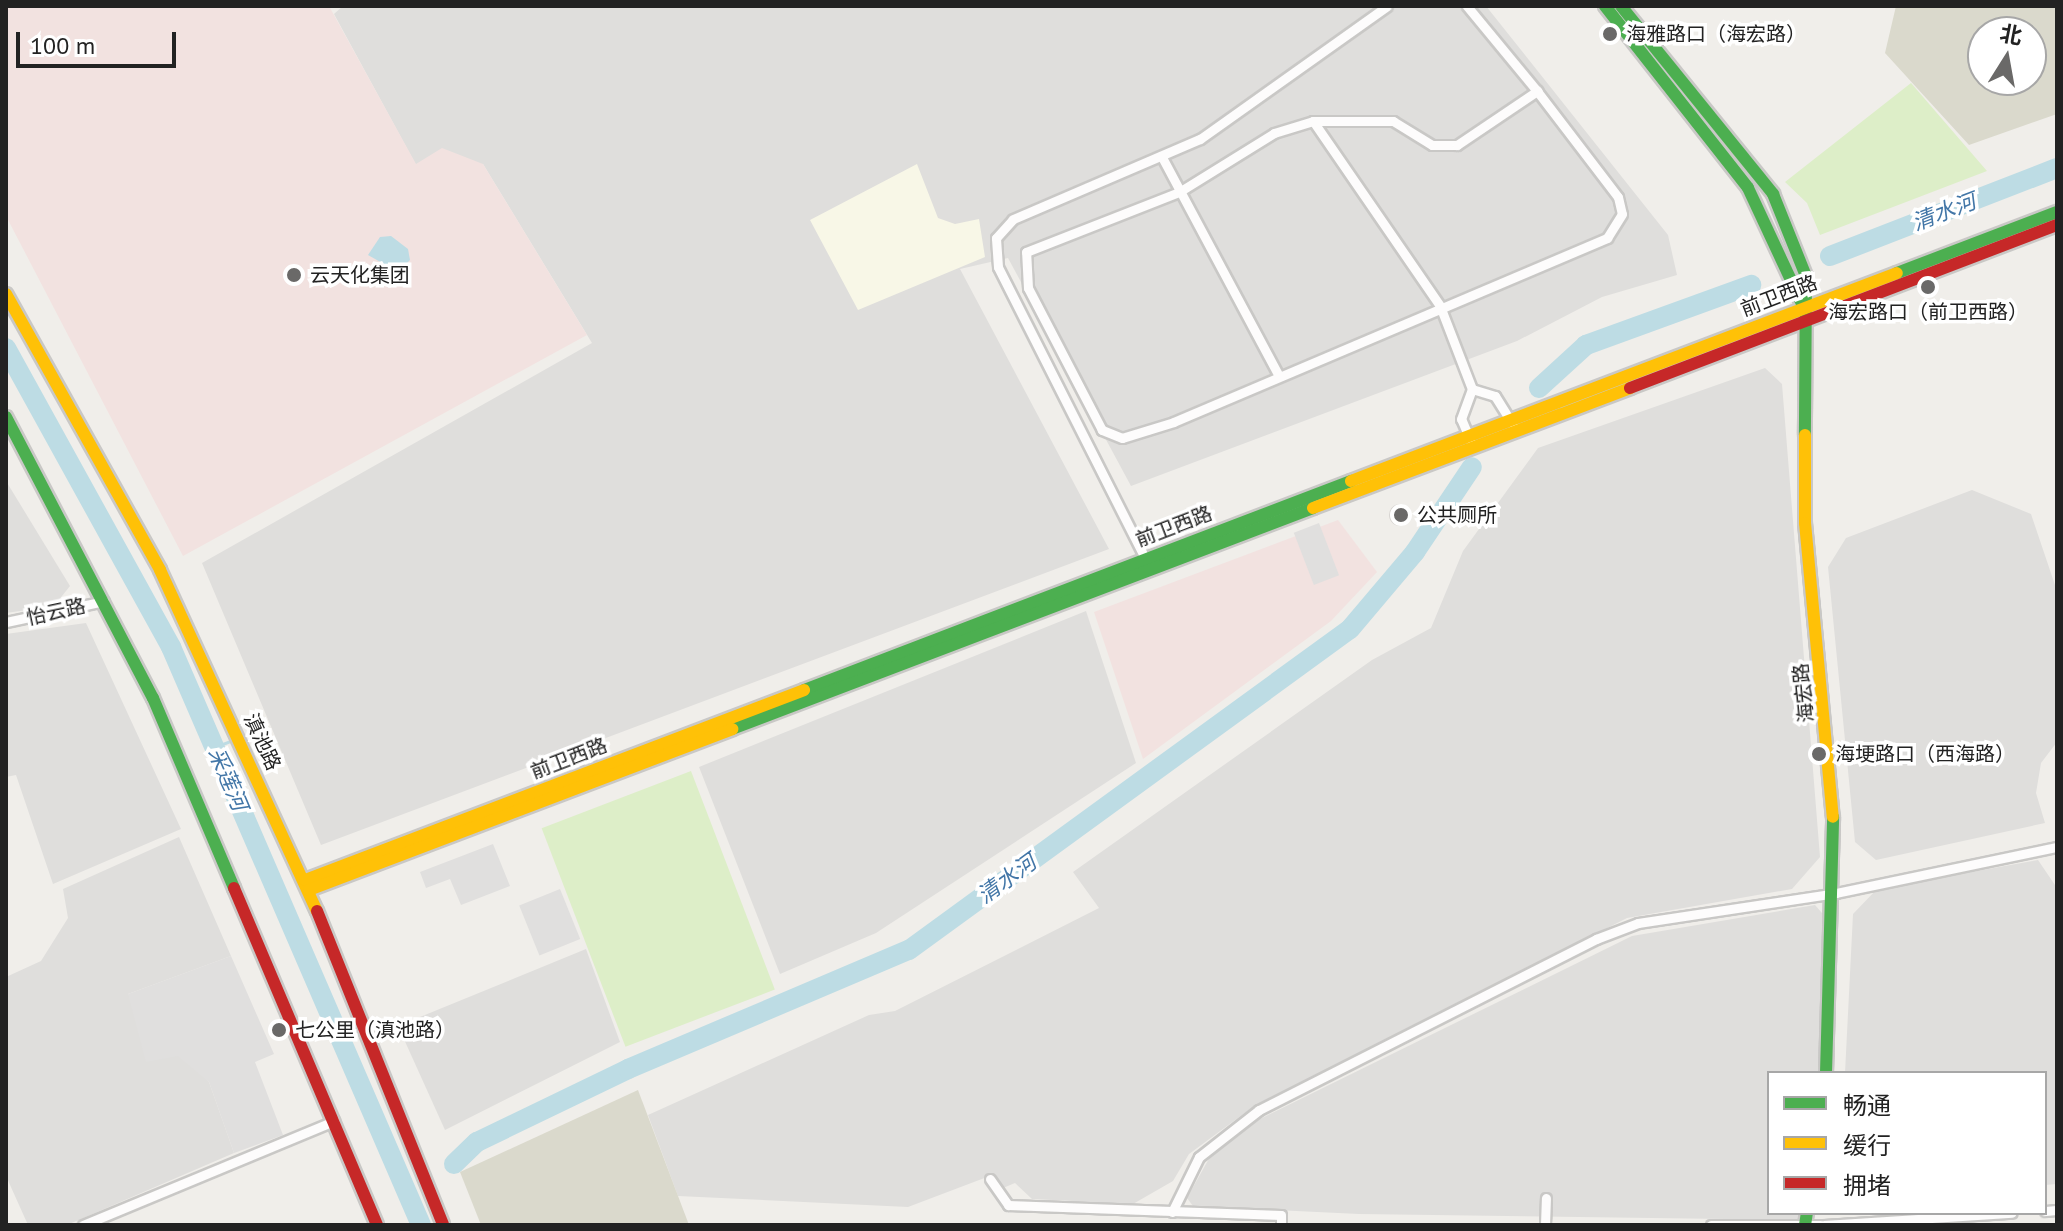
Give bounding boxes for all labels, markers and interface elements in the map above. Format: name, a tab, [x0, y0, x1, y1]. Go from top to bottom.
scale bar	[20, 16, 180, 66]
north arrow	[1967, 16, 2047, 96]
text: 北	[1998, 19, 2025, 50]
place label: 海雅路口（海宏路）	[1626, 22, 1806, 46]
marker: 海雅路口（海宏路）	[1601, 25, 1619, 43]
text: 100 m	[30, 30, 95, 61]
water label: 清水河	[1908, 188, 1980, 236]
place label: 云天化集团	[310, 263, 410, 287]
marker: 云天化集团	[285, 266, 303, 284]
street label: 前卫西路	[1737, 270, 1821, 322]
marker: 海宏路口（前卫西路）	[1919, 278, 1937, 296]
place label: 海宏路口（前卫西路）	[1828, 300, 2028, 324]
street label: 前卫西路	[1132, 501, 1216, 553]
place label: 公共厕所	[1417, 503, 1497, 527]
marker: 公共厕所	[1392, 506, 1410, 524]
street label: 怡云路	[24, 594, 88, 630]
street label: 海宏路	[1789, 662, 1819, 724]
street label: 滇池路	[238, 710, 286, 774]
street label: 前卫西路	[527, 733, 611, 785]
place label: 海埂路口（西海路）	[1835, 742, 2015, 766]
water label: 采莲河	[203, 743, 253, 815]
marker: 海埂路口（西海路）	[1810, 745, 1828, 763]
water label: 清水河	[973, 849, 1041, 909]
place label: 七公里（滇池路）	[295, 1018, 455, 1042]
marker: 七公里（滇池路）	[270, 1021, 288, 1039]
legend	[1767, 1071, 2047, 1215]
text: 畅通	[1843, 1090, 1891, 1121]
text: 缓行	[1843, 1130, 1891, 1161]
text: 拥堵	[1843, 1170, 1891, 1201]

